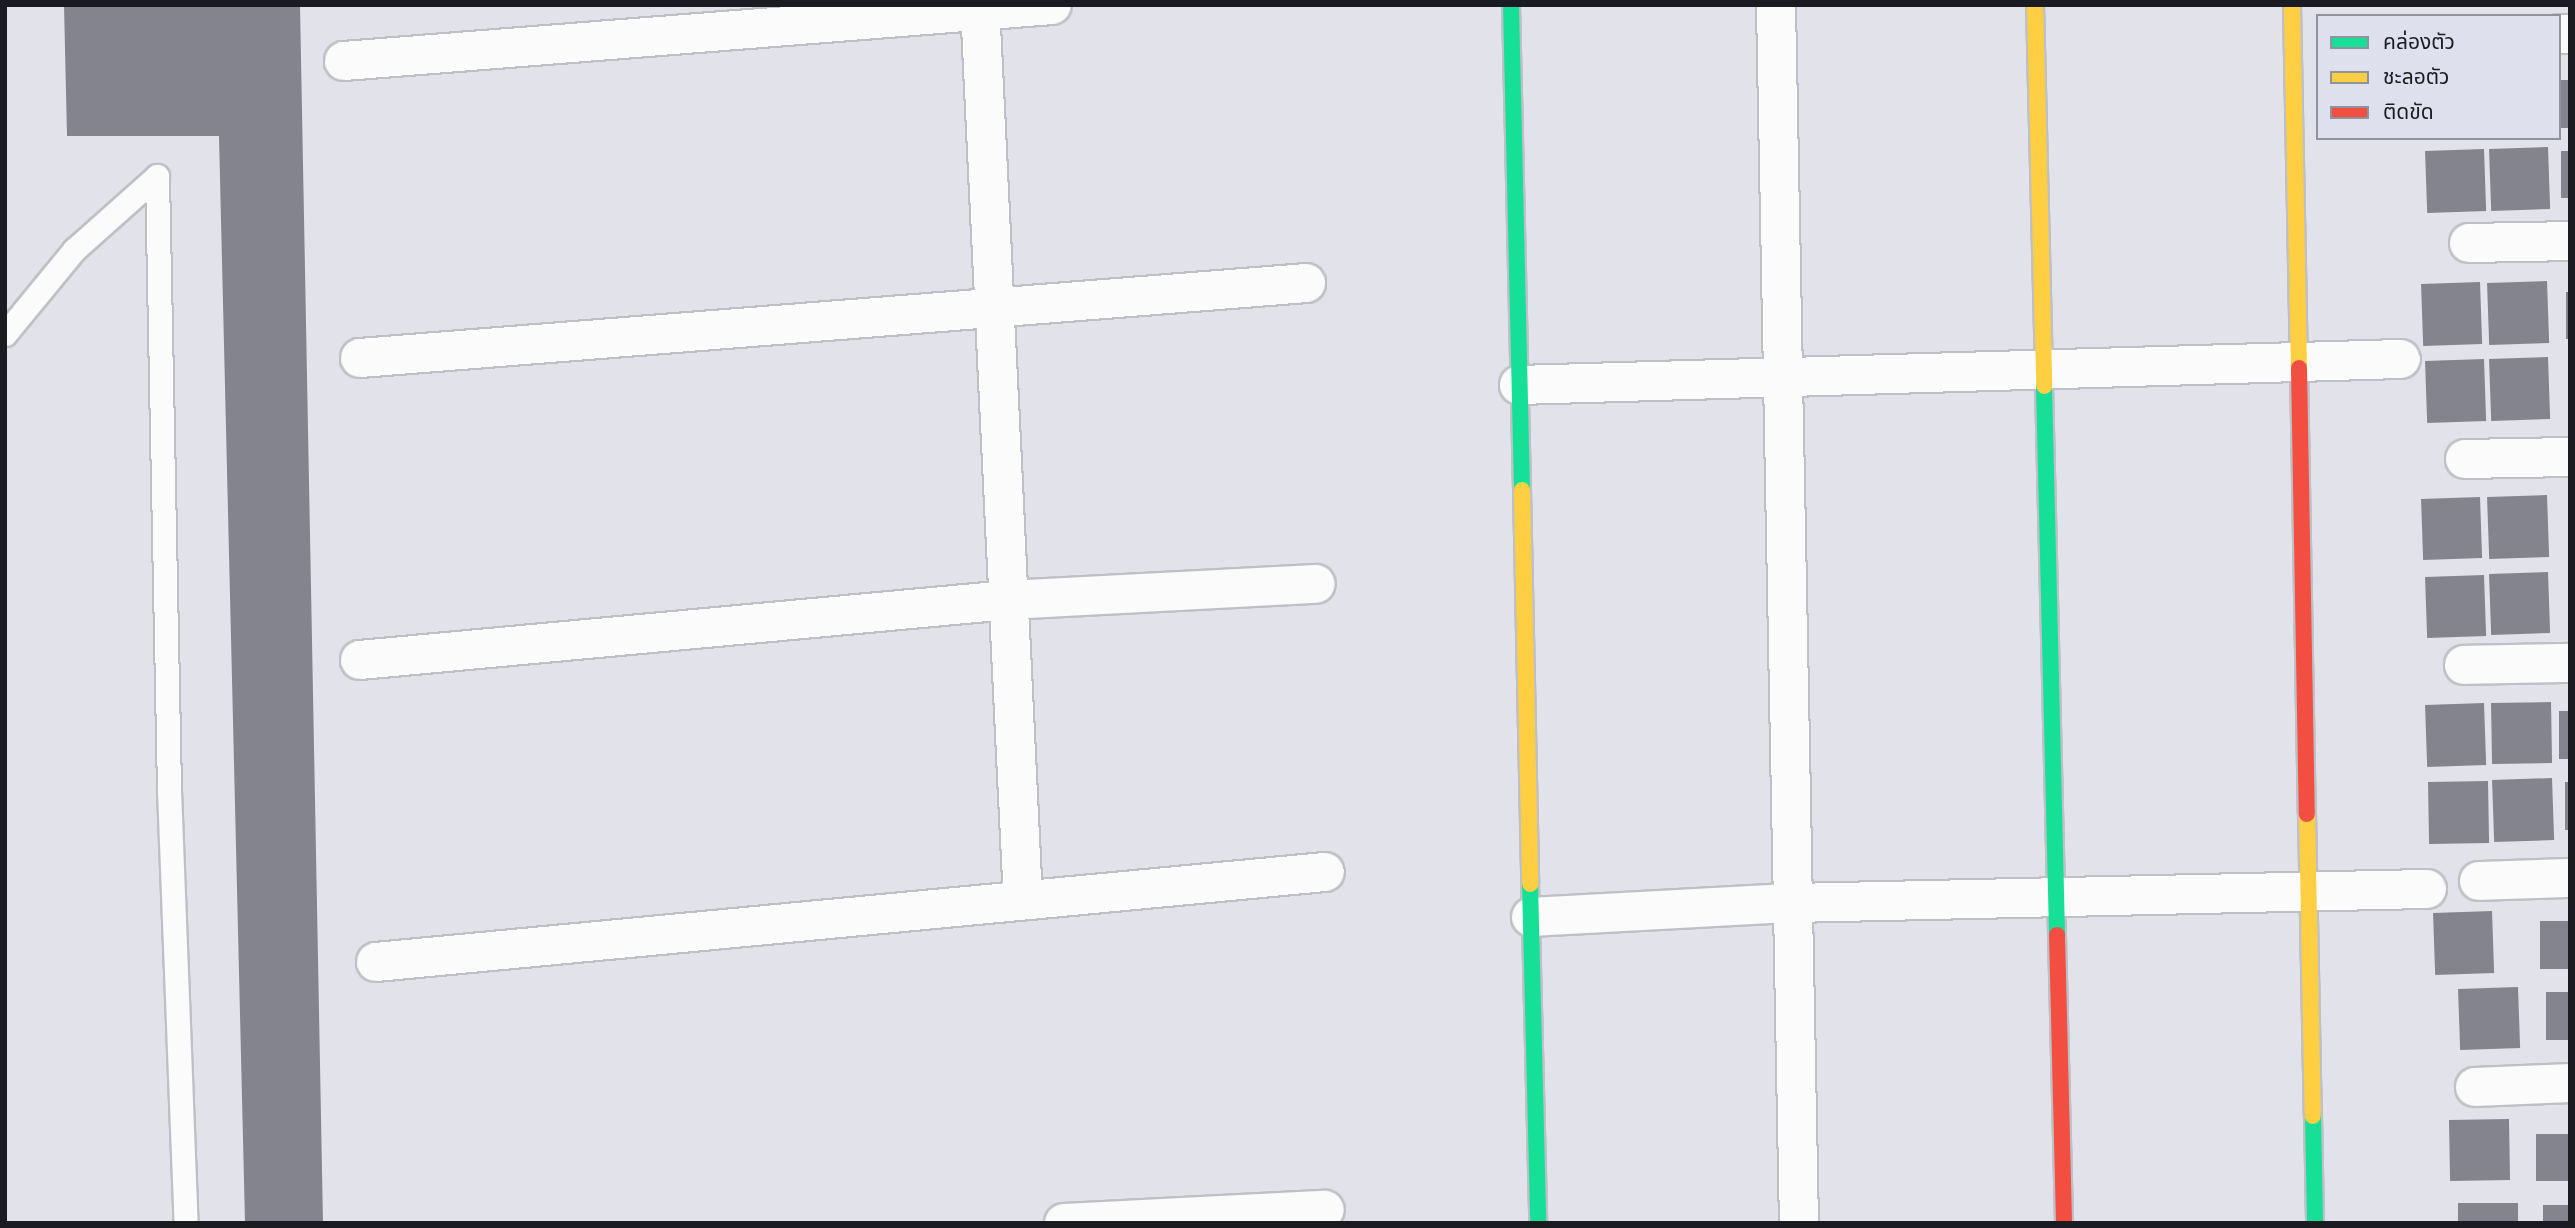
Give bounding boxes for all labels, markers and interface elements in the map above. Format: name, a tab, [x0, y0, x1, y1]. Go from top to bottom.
legend	[2316, 14, 2561, 140]
text: คล่องตัว	[2383, 28, 2455, 53]
text: ชะลอตัว	[2383, 63, 2449, 88]
text: ติดขัด	[2383, 98, 2434, 123]

